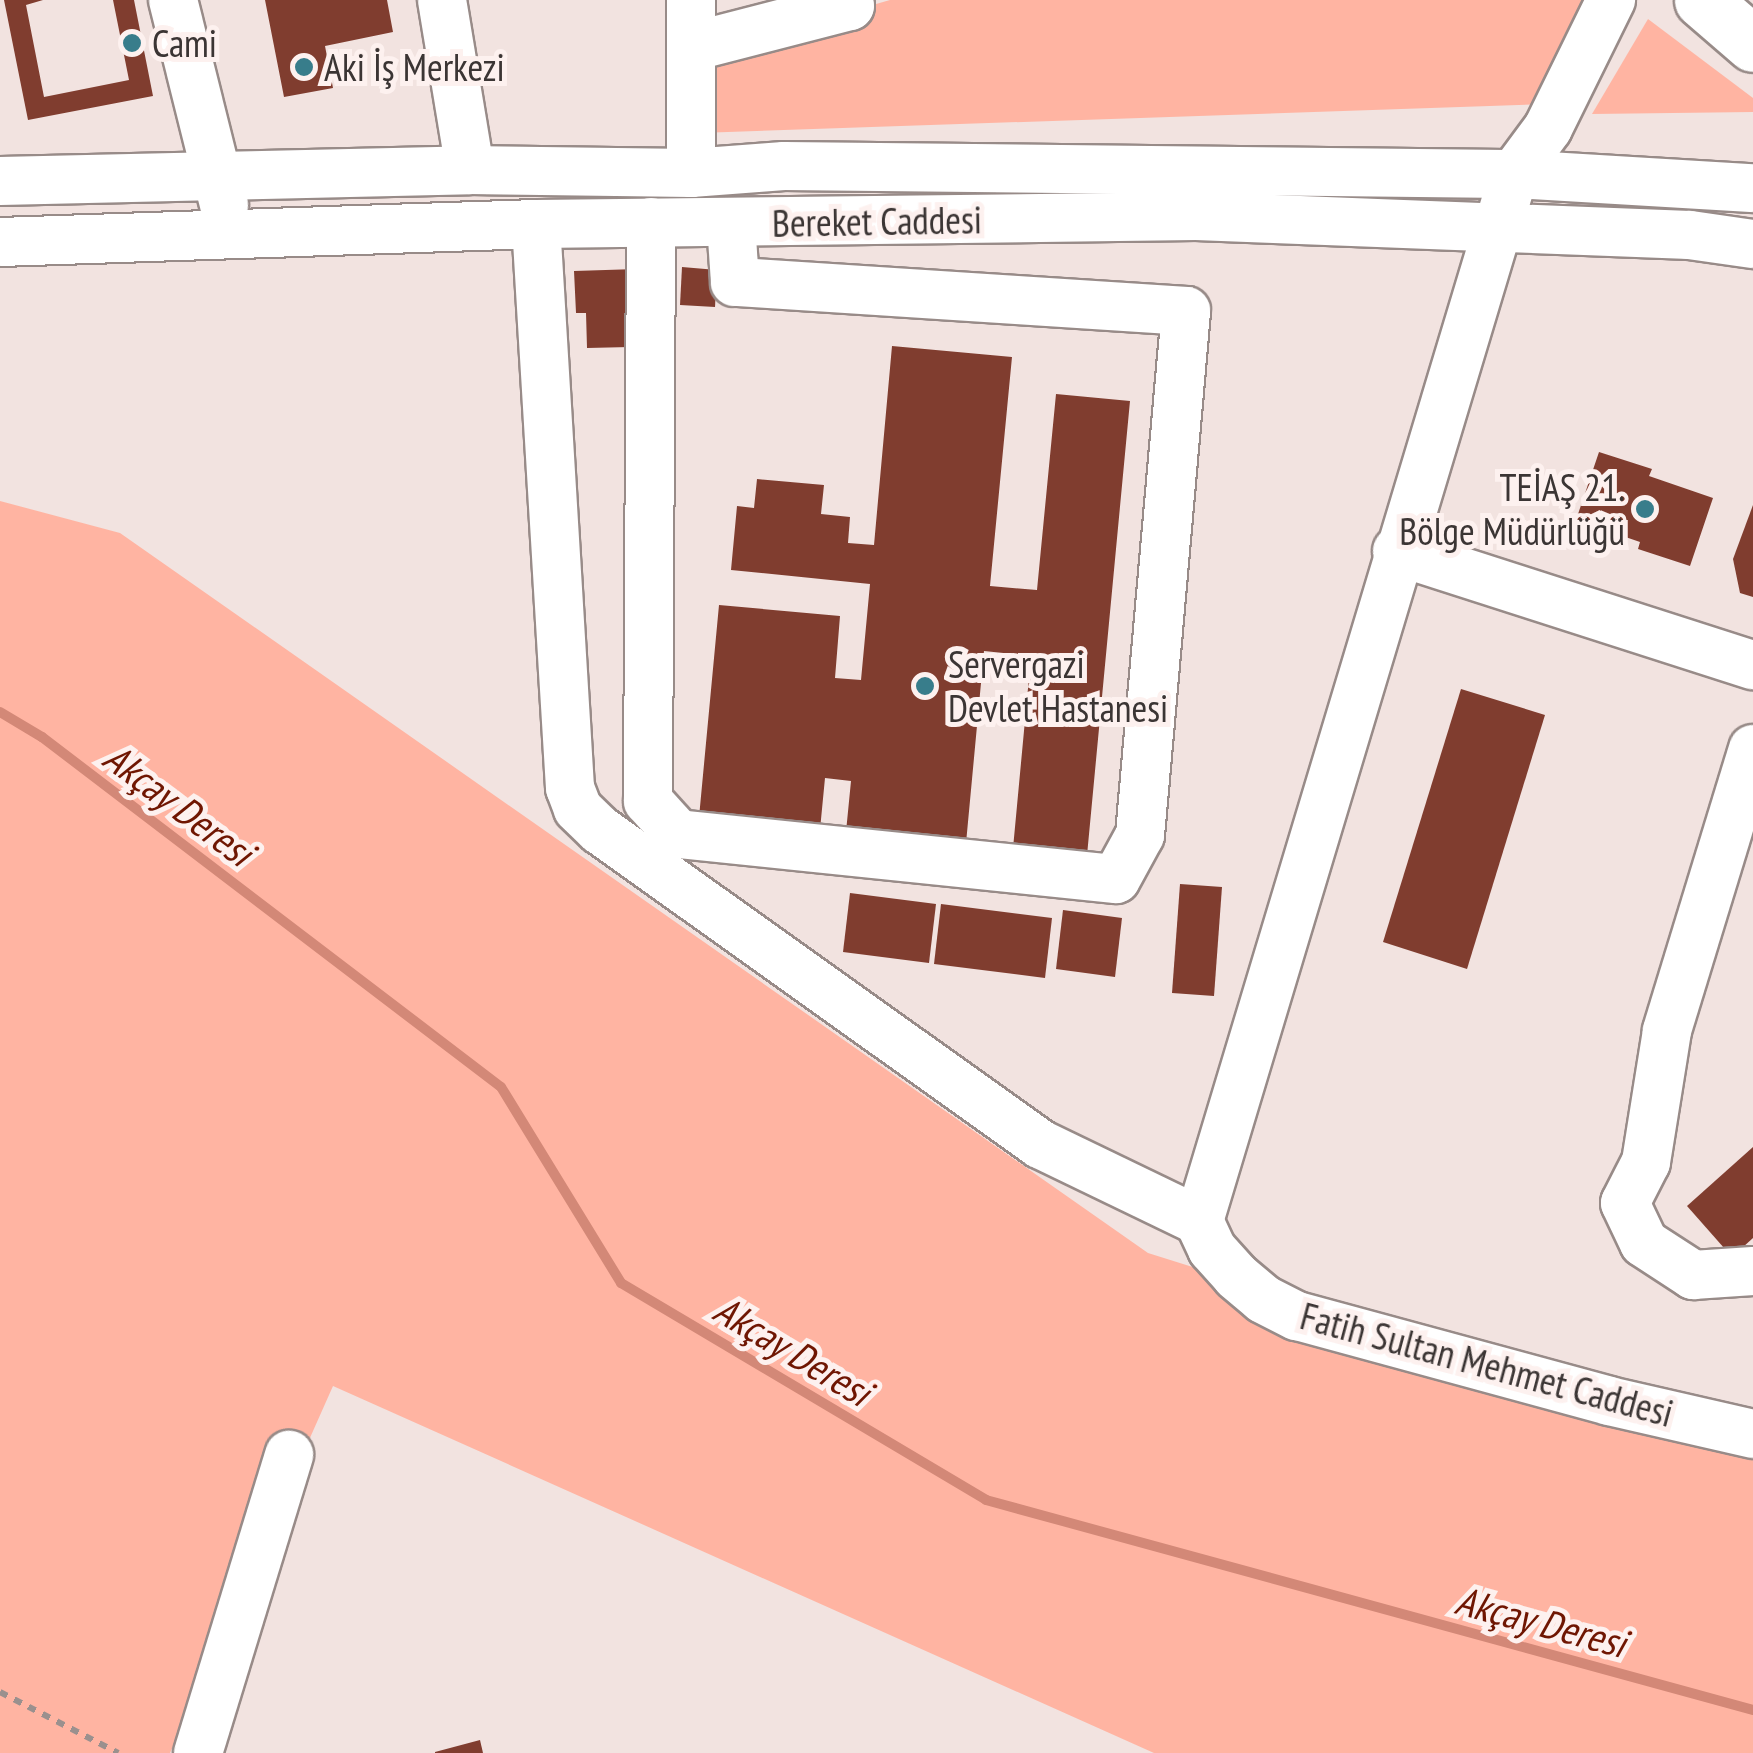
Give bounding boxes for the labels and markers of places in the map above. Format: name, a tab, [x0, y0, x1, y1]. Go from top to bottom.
place label: Cami	[152, 20, 217, 66]
marker: Cami	[121, 32, 143, 54]
place label: Aki İş Merkezi	[324, 44, 505, 90]
marker: Aki İş Merkezi	[293, 56, 315, 78]
place label: TEİAŞ 21. Bölge Müdürlüğü	[1399, 464, 1625, 554]
marker: TEİAŞ 21. Bölge Müdürlüğü	[1634, 498, 1656, 520]
place label: Servergazi Devlet Hastanesi	[948, 641, 1168, 731]
marker: Servergazi Devlet Hastanesi	[912, 673, 938, 699]

